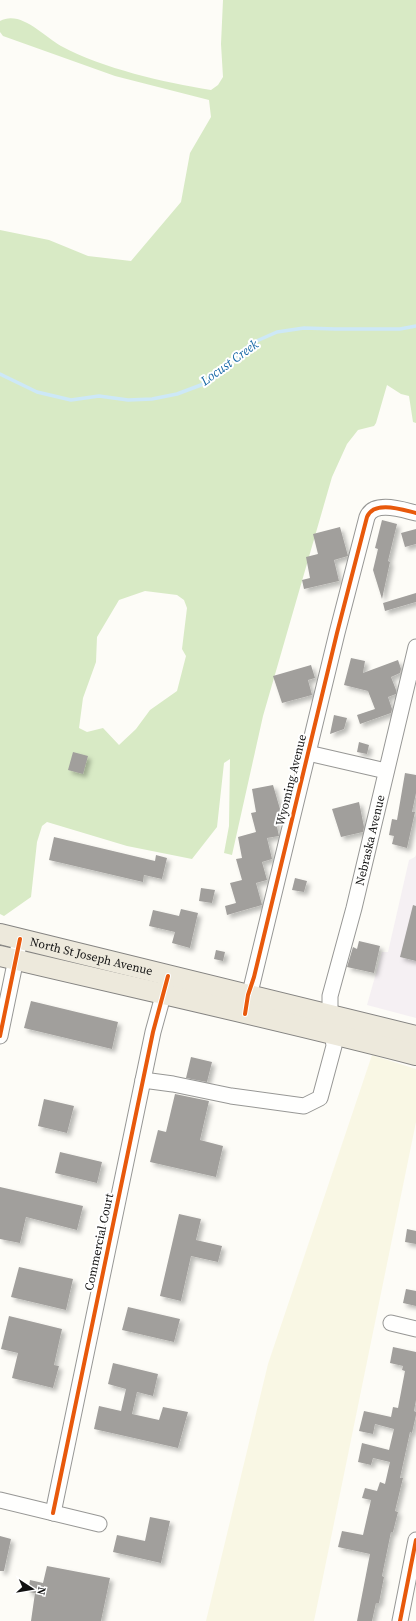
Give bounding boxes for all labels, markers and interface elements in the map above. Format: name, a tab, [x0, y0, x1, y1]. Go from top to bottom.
water label: Locust Creek	[196, 335, 262, 390]
street label: Wyoming Avenue	[272, 733, 310, 827]
street label: Nebraska Avenue	[352, 793, 389, 887]
street label: North St Joseph Avenue	[28, 934, 154, 979]
street label: Commercial Court	[81, 1192, 117, 1292]
north arrow	[12, 1569, 52, 1609]
text: N	[33, 1585, 49, 1596]

